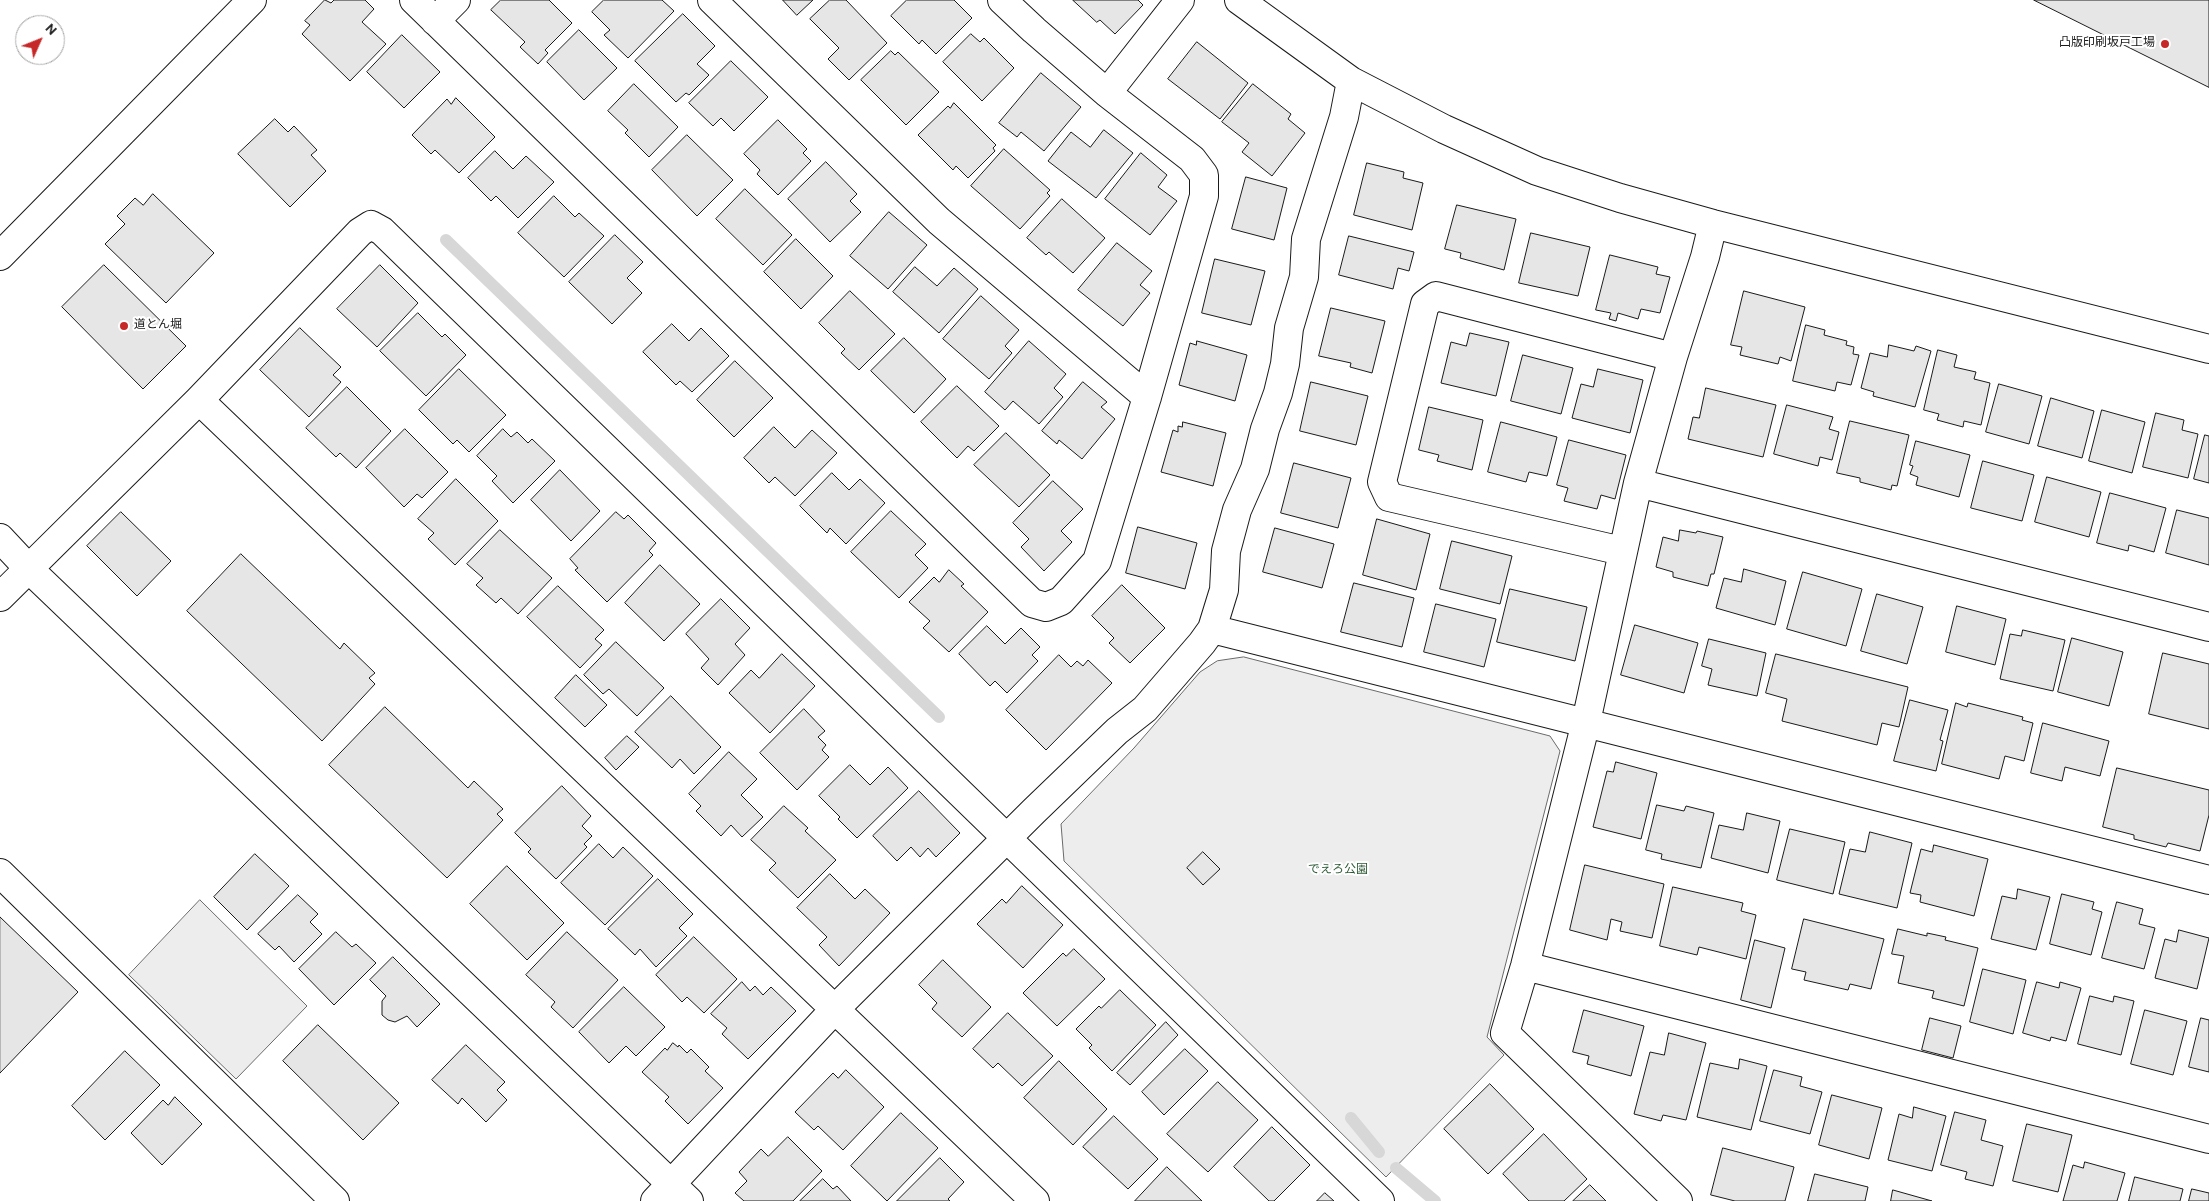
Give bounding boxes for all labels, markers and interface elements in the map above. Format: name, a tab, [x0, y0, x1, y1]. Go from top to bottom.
north arrow	[15, 15, 65, 65]
text: N	[41, 20, 60, 39]
place label: 凸版印刷坂戸工場	[2059, 37, 2155, 51]
marker: 凸版印刷坂戸工場	[2159, 38, 2171, 50]
place label: 道とん堀	[134, 319, 182, 333]
marker: 道とん堀	[118, 320, 130, 332]
park label: でえろ公園	[1308, 864, 1368, 878]

